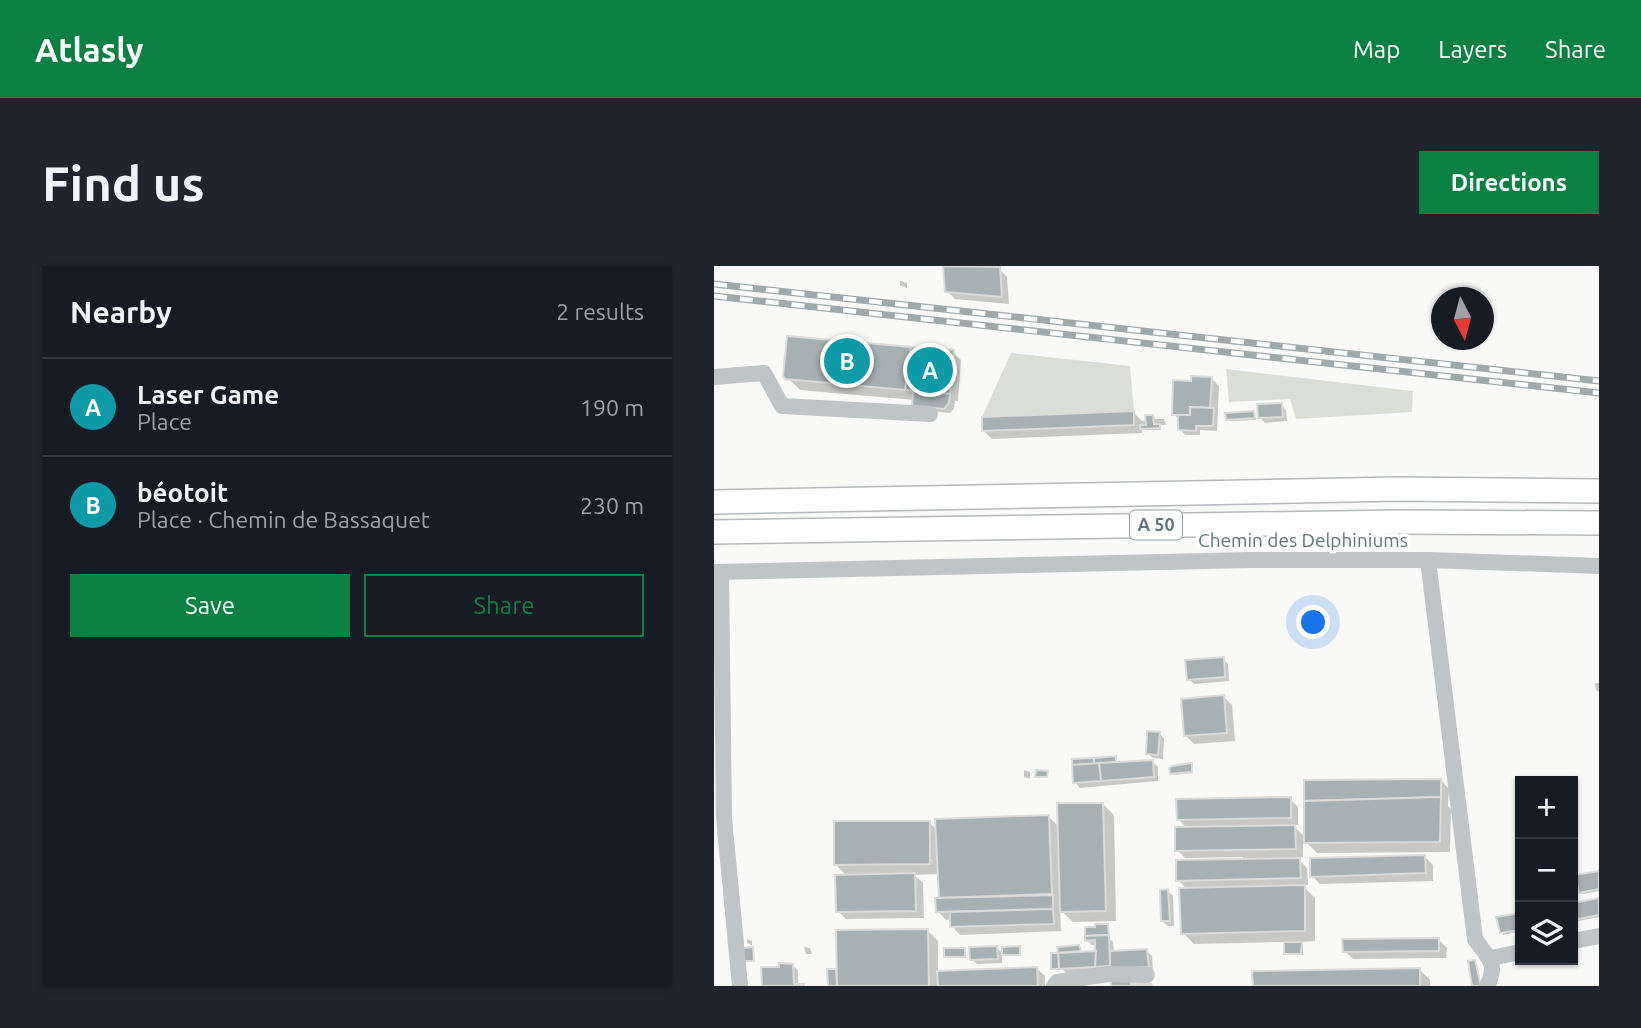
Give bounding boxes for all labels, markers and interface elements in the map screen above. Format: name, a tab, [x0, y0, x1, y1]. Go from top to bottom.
text: Atlasly	[35, 31, 144, 68]
text: Map	[1353, 36, 1400, 63]
text: Layers	[1438, 36, 1507, 63]
text: Share	[1545, 36, 1606, 63]
button: Directions	[1419, 151, 1599, 214]
text: Find us	[42, 155, 205, 210]
north arrow	[1431, 287, 1494, 350]
text: Nearby	[70, 295, 172, 329]
text: 2 results	[556, 299, 644, 324]
pin: B	[824, 335, 870, 387]
pin: A	[907, 344, 953, 396]
text: Laser Game	[137, 380, 279, 409]
text: A	[85, 395, 101, 420]
text: 190 m	[580, 395, 644, 420]
text: Place	[137, 409, 192, 434]
text: béotoit	[137, 478, 228, 507]
text: B	[85, 493, 101, 518]
text: 230 m	[580, 493, 644, 518]
text: Place · Chemin de Bassaquet	[137, 507, 430, 532]
road number: A 50	[1130, 510, 1182, 540]
street label: Chemin des Delphiniums	[1198, 529, 1408, 551]
button: Save	[70, 574, 350, 637]
button: Share	[364, 574, 644, 637]
your location	[1296, 605, 1330, 639]
map controls	[1515, 776, 1578, 965]
button: +	[1515, 776, 1578, 839]
button: −	[1515, 839, 1578, 902]
button: layers	[1515, 902, 1578, 965]

